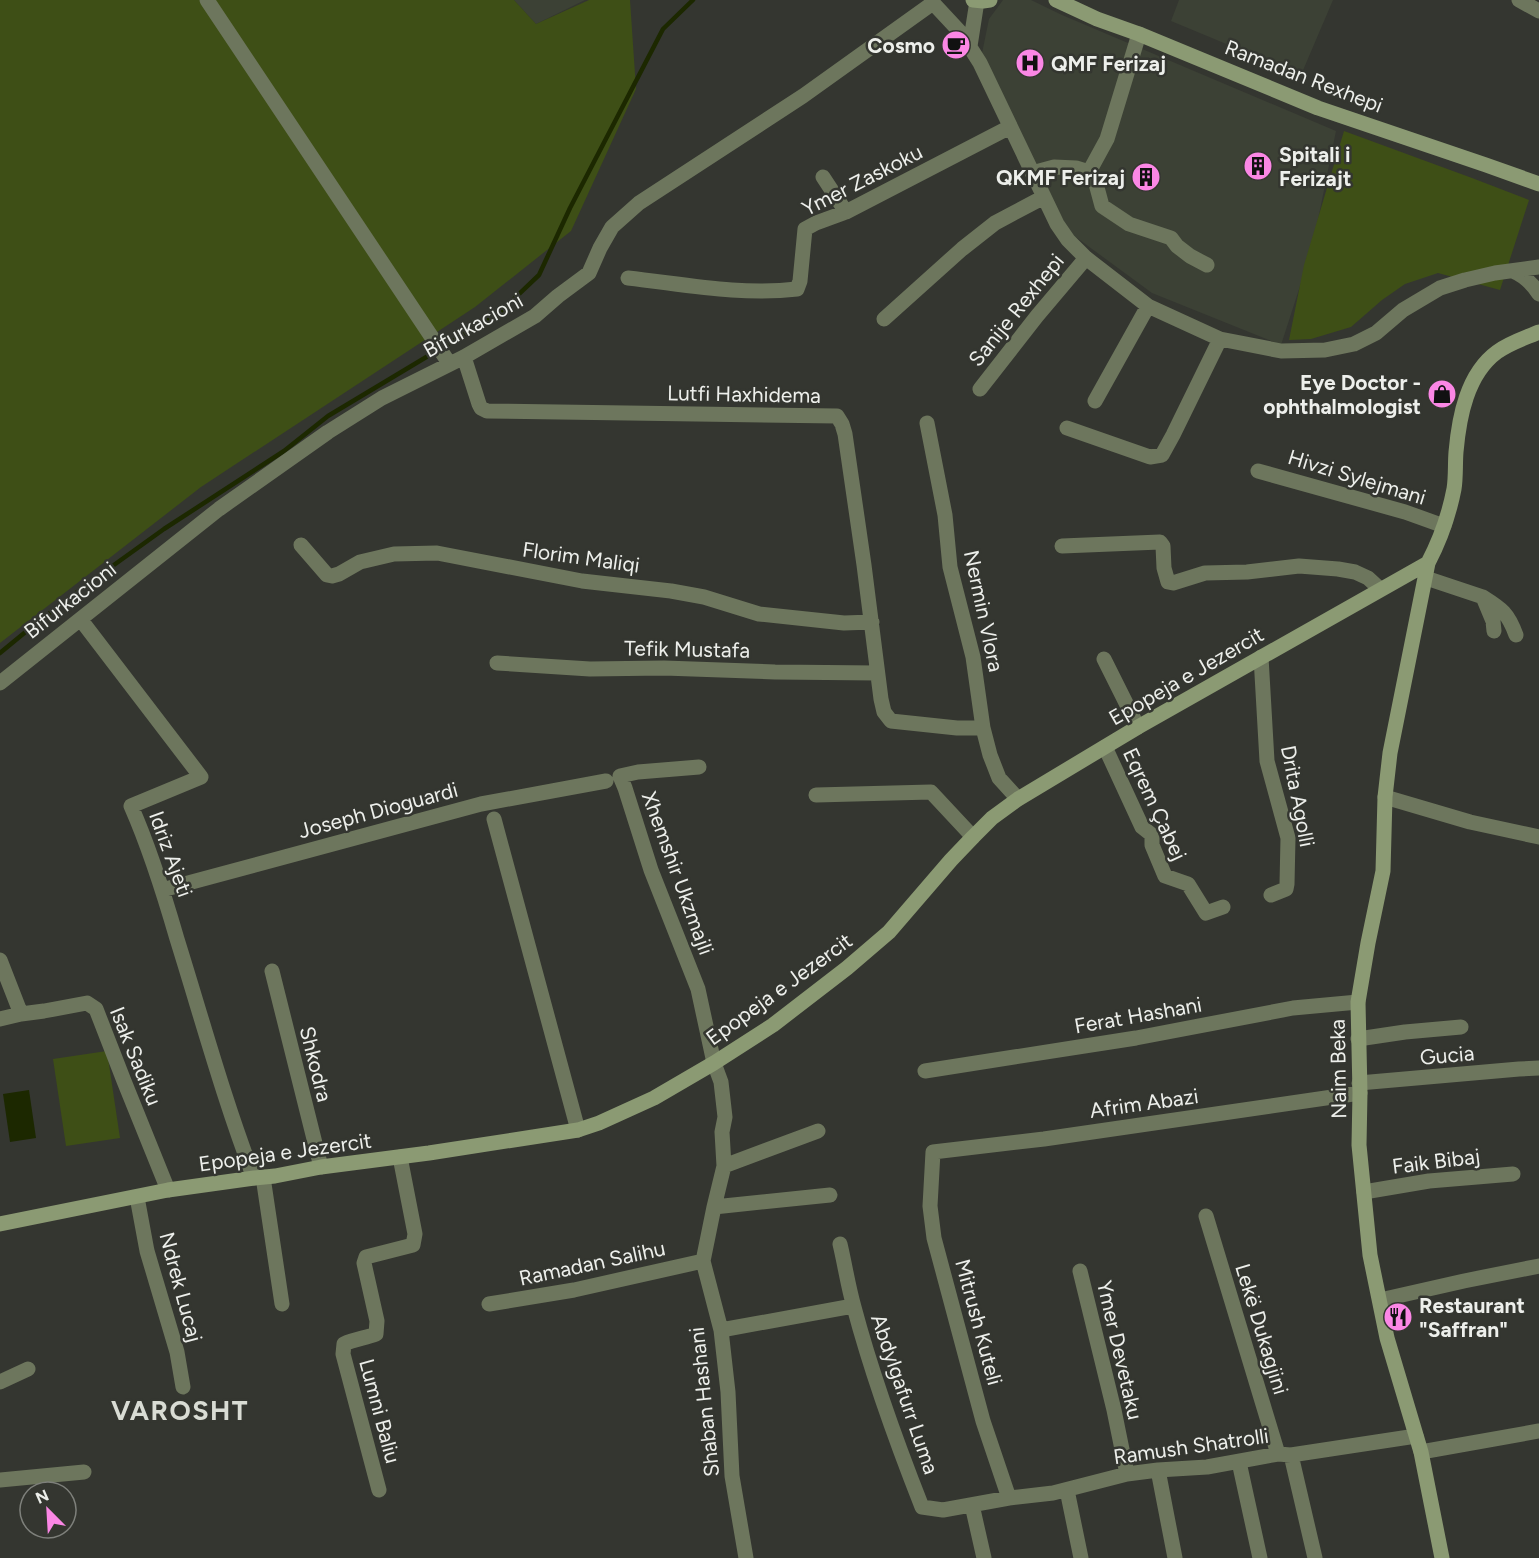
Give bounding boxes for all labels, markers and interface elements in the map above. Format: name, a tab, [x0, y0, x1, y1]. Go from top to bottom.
cafe icon: Cosmo	[940, 29, 972, 61]
place label: Cosmo	[867, 33, 935, 58]
street label: Ramadan Rexhepi	[1221, 34, 1387, 118]
hospital icon: QMF Ferizaj	[1014, 47, 1046, 79]
place label: QMF Ferizaj	[1051, 51, 1166, 76]
street label: Ymer Zaskoku	[798, 139, 926, 221]
place label: Spitali i Ferizajt	[1279, 142, 1351, 191]
building icon: Spitali i Ferizajt	[1242, 150, 1274, 182]
building icon: QKMF Ferizaj	[1130, 161, 1162, 193]
place label: QKMF Ferizaj	[996, 165, 1125, 190]
street label: Sanije Rexhepi	[963, 249, 1069, 371]
street label: Bifurkacioni	[419, 287, 527, 363]
place label: Eye Doctor - ophthalmologist	[1263, 370, 1421, 419]
shop icon: Eye Doctor - ophthalmologist	[1426, 378, 1458, 410]
street label: Lutfi Haxhidema	[667, 380, 821, 408]
street label: Hivzi Sylejmani	[1285, 444, 1429, 510]
street label: Florim Maliqi	[521, 536, 641, 578]
street label: Nermin Vlora	[959, 548, 1009, 674]
street label: Bifurkacioni	[19, 556, 121, 644]
street label: Epopeja e Jezercit	[1104, 622, 1268, 730]
street label: Tefik Mustafa	[624, 635, 750, 663]
street label: Drita Agolli	[1276, 743, 1320, 849]
street label: Eqrem Çabej	[1118, 744, 1192, 864]
street label: Joseph Dioguardi	[296, 777, 460, 843]
street label: Xhemshir Ukzmajli	[637, 788, 719, 958]
street label: Idriz Ajeti	[144, 808, 198, 900]
street label: Epopeja e Jezercit	[701, 928, 857, 1050]
street label: Ferat Hashani	[1072, 991, 1204, 1039]
street label: Isak Sadiku	[105, 1003, 167, 1109]
street label: Naim Beka	[1325, 1019, 1351, 1119]
street label: Shkodra	[295, 1024, 337, 1104]
street label: Gucia	[1419, 1040, 1475, 1070]
street label: Afrim Abazi	[1088, 1083, 1200, 1123]
street label: Epopeja e Jezercit	[197, 1127, 373, 1177]
street label: Faik Bibaj	[1391, 1143, 1481, 1179]
street label: Ndrek Lucaj	[154, 1229, 208, 1345]
street label: Ramadan Salihu	[517, 1235, 667, 1291]
street label: Mitrush Kuteli	[950, 1256, 1008, 1388]
street label: Lekë Dukagjini	[1230, 1261, 1294, 1397]
street label: Ymer Devetaku	[1092, 1278, 1148, 1422]
place label: Restaurant "Saffran"	[1419, 1293, 1525, 1342]
restaurant icon: Restaurant "Saffran"	[1382, 1301, 1414, 1333]
street label: Abdylgafurr Luma	[866, 1311, 944, 1477]
street label: Shaban Hashani	[684, 1326, 724, 1478]
street label: Lumni Baliu	[354, 1356, 406, 1466]
district label: VAROSHT	[111, 1394, 249, 1427]
street label: Ramush Shatrolli	[1112, 1423, 1270, 1469]
north arrow	[18, 1480, 78, 1540]
text: N	[33, 1486, 52, 1508]

